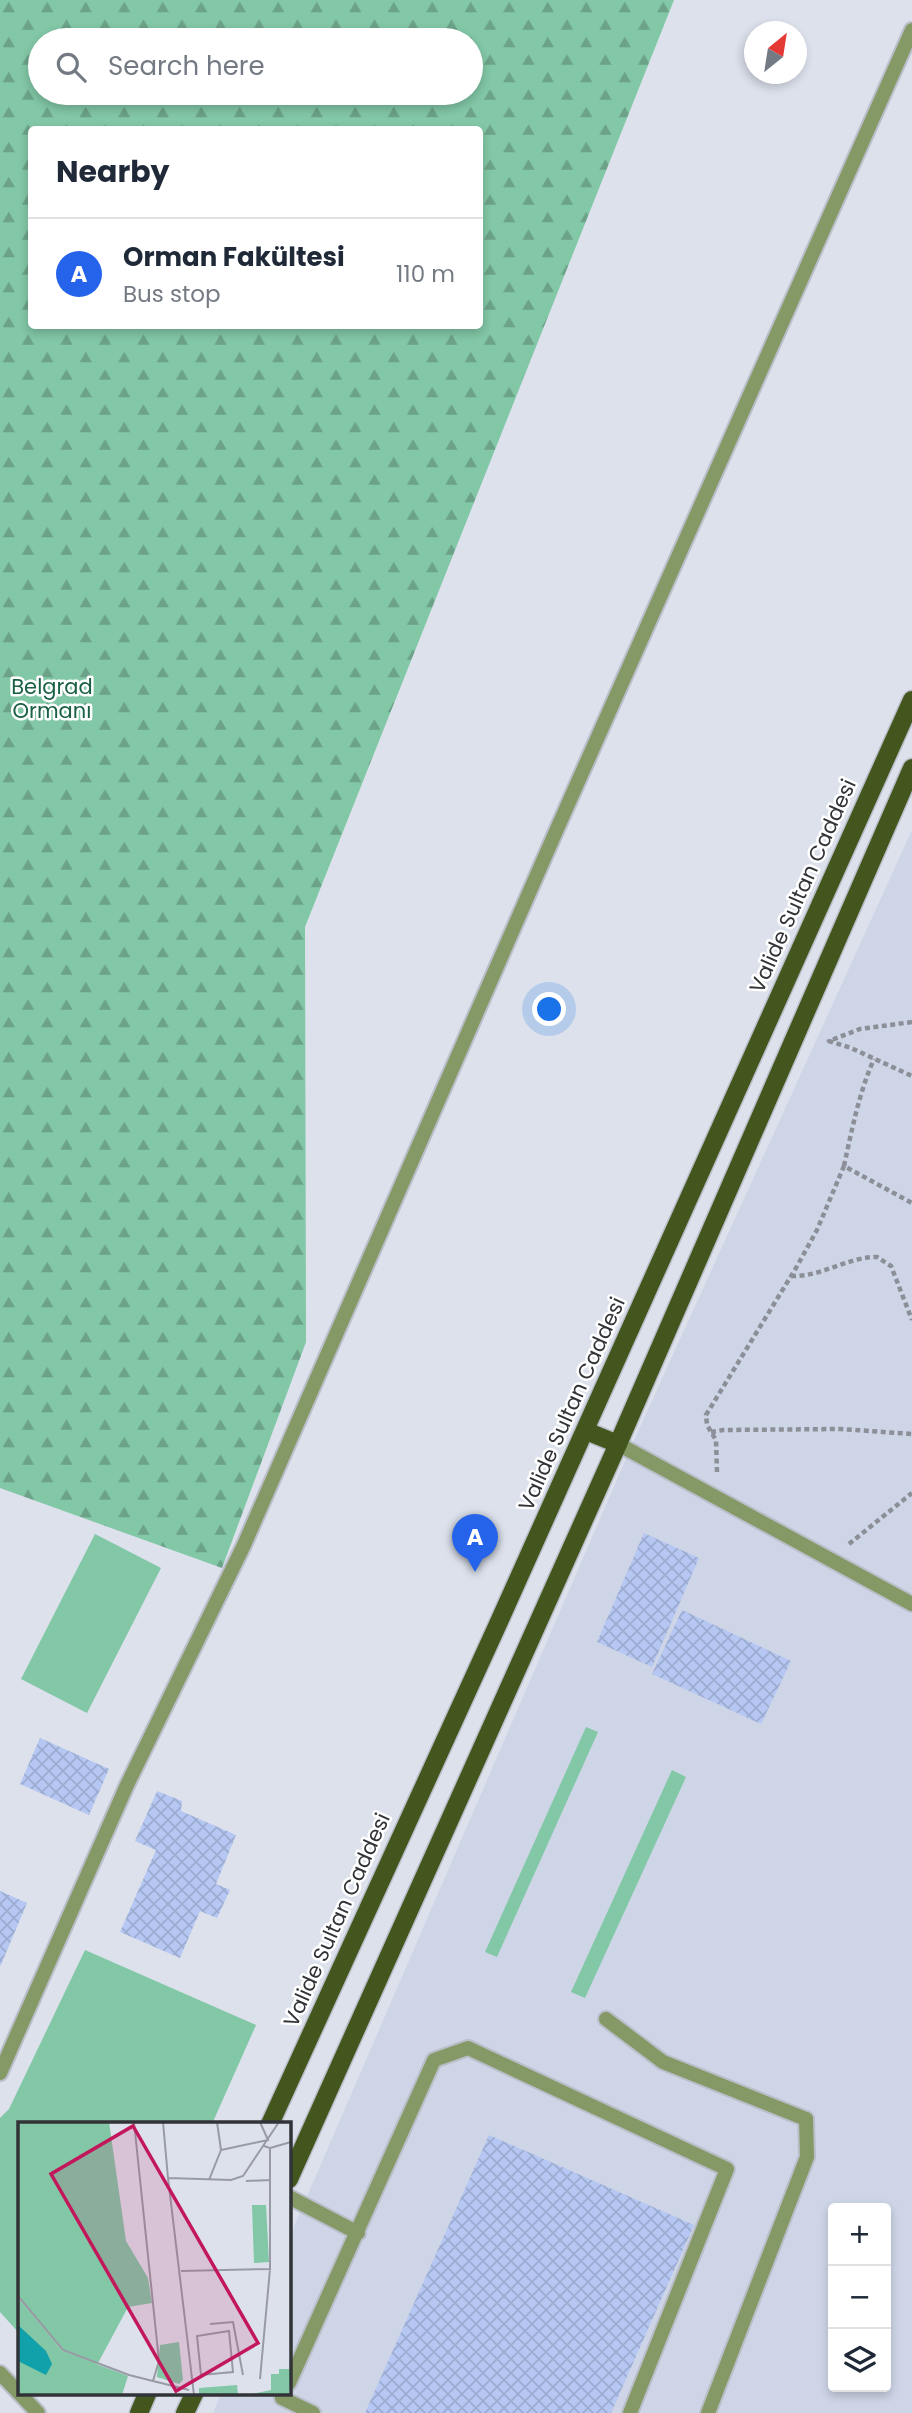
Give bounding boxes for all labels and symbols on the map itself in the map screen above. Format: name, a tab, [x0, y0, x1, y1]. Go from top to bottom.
north arrow	[744, 21, 807, 84]
park label: Belgrad Ormanı	[11, 672, 93, 725]
street label: Valide Sultan Caddesi	[742, 774, 863, 997]
your location	[532, 992, 566, 1026]
street label: Valide Sultan Caddesi	[511, 1292, 632, 1515]
pin: A	[452, 1514, 498, 1572]
street label: Valide Sultan Caddesi	[276, 1808, 397, 2031]
inset map	[18, 2122, 290, 2396]

